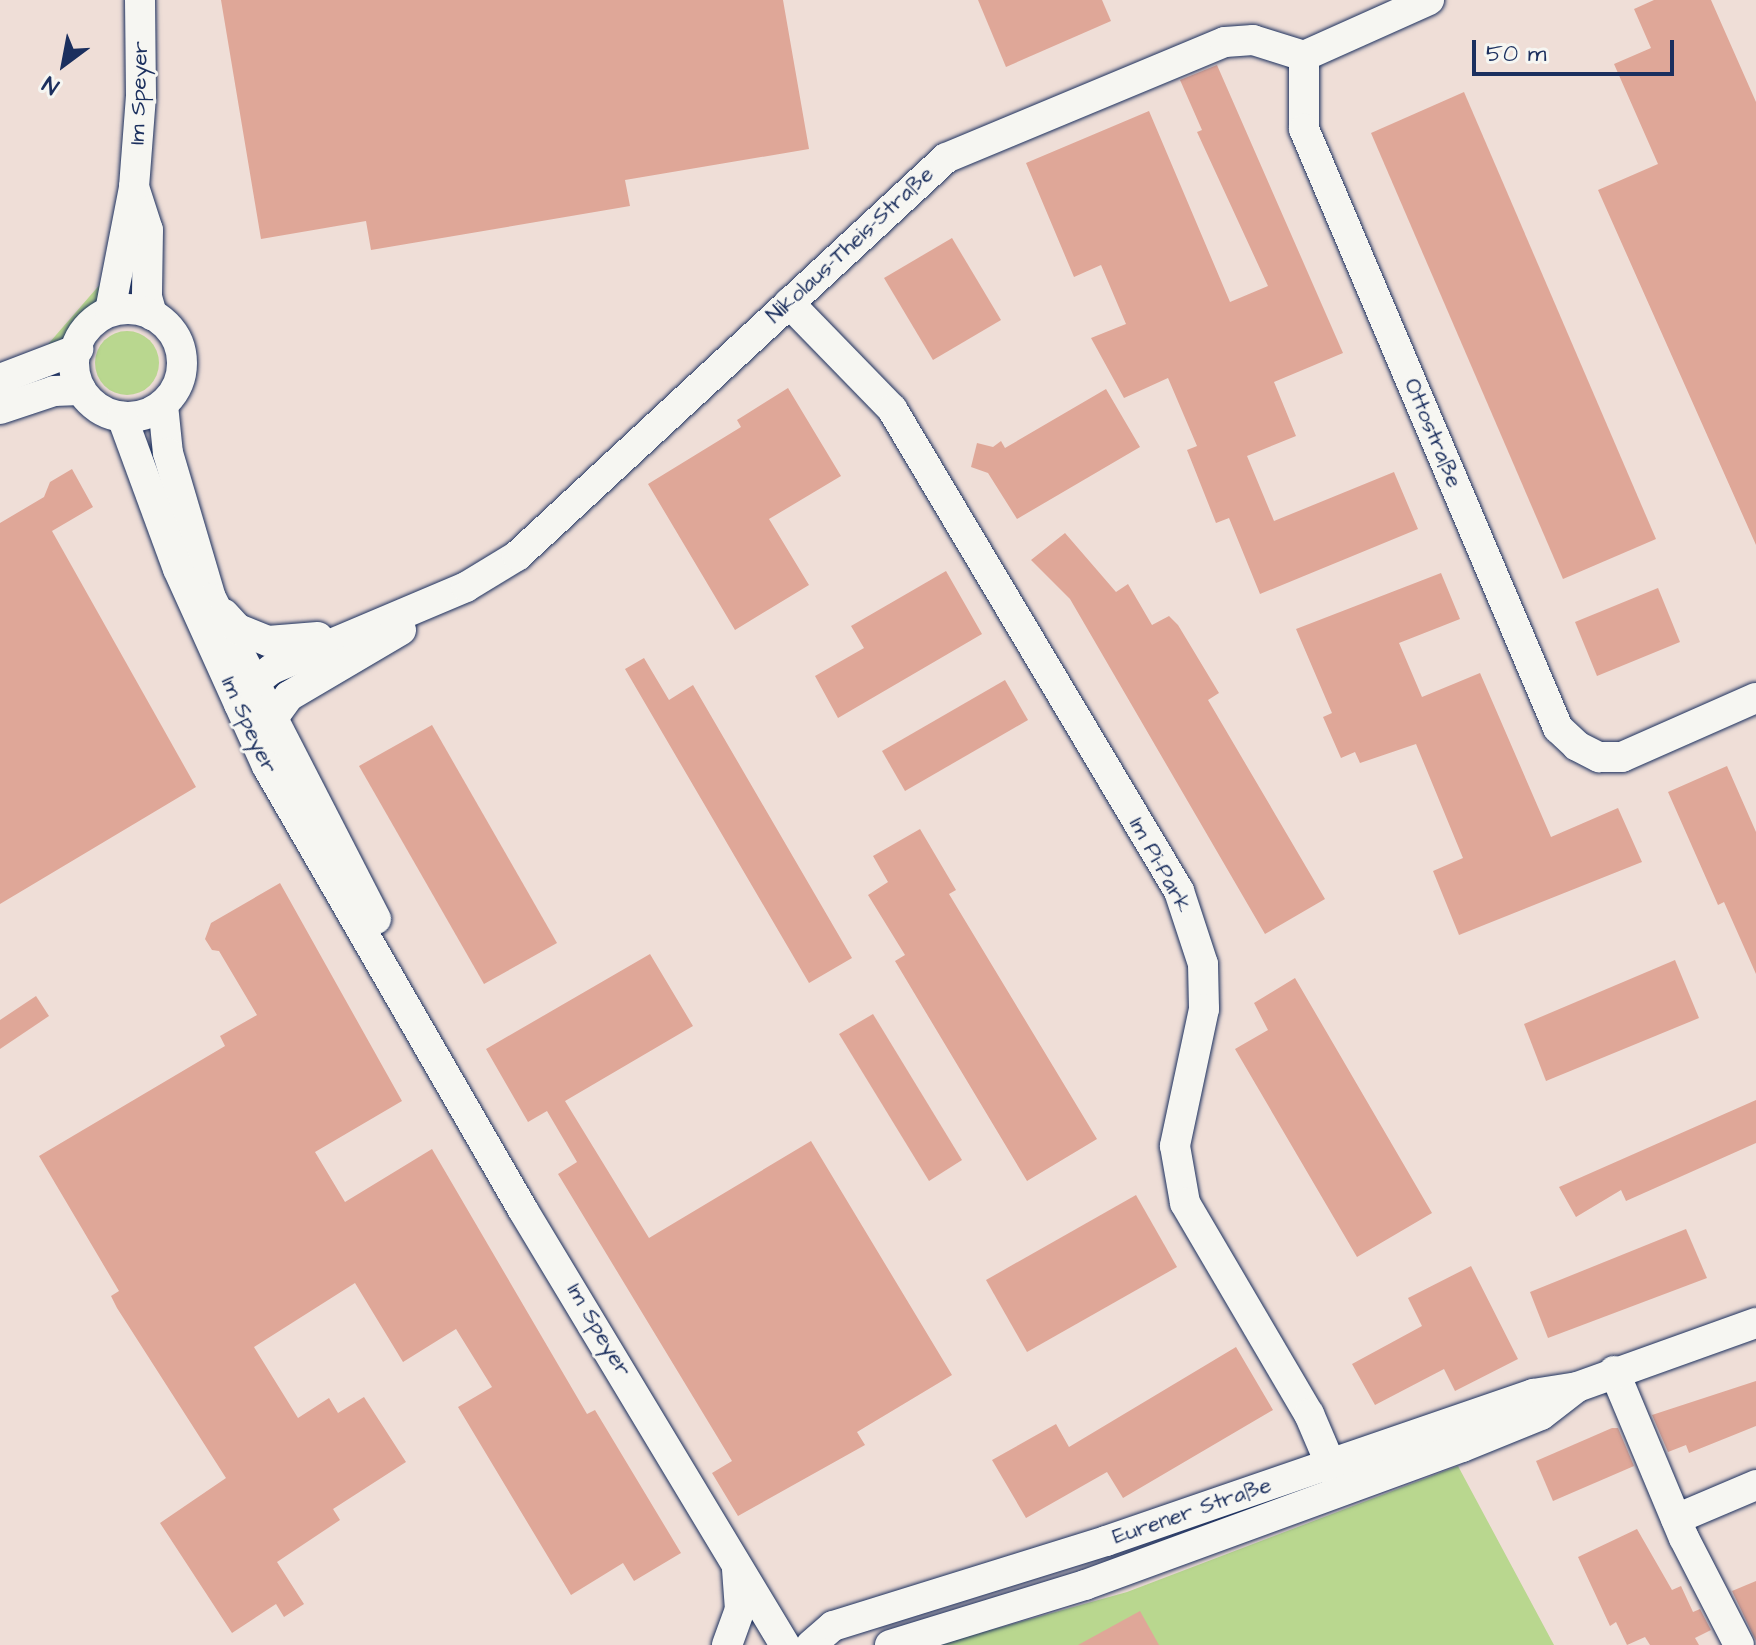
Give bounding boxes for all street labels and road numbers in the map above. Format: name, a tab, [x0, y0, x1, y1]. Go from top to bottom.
street label: Im Speyer	[124, 41, 154, 145]
street label: Nikolaus-Theis-Straße	[761, 161, 939, 329]
street label: Ottostraße	[1398, 375, 1468, 491]
street label: Im Speyer	[215, 672, 283, 778]
street label: Im Pi-Park	[1123, 813, 1197, 917]
street label: Im Speyer	[561, 1279, 637, 1381]
street label: Eurener Straße	[1109, 1471, 1275, 1551]

